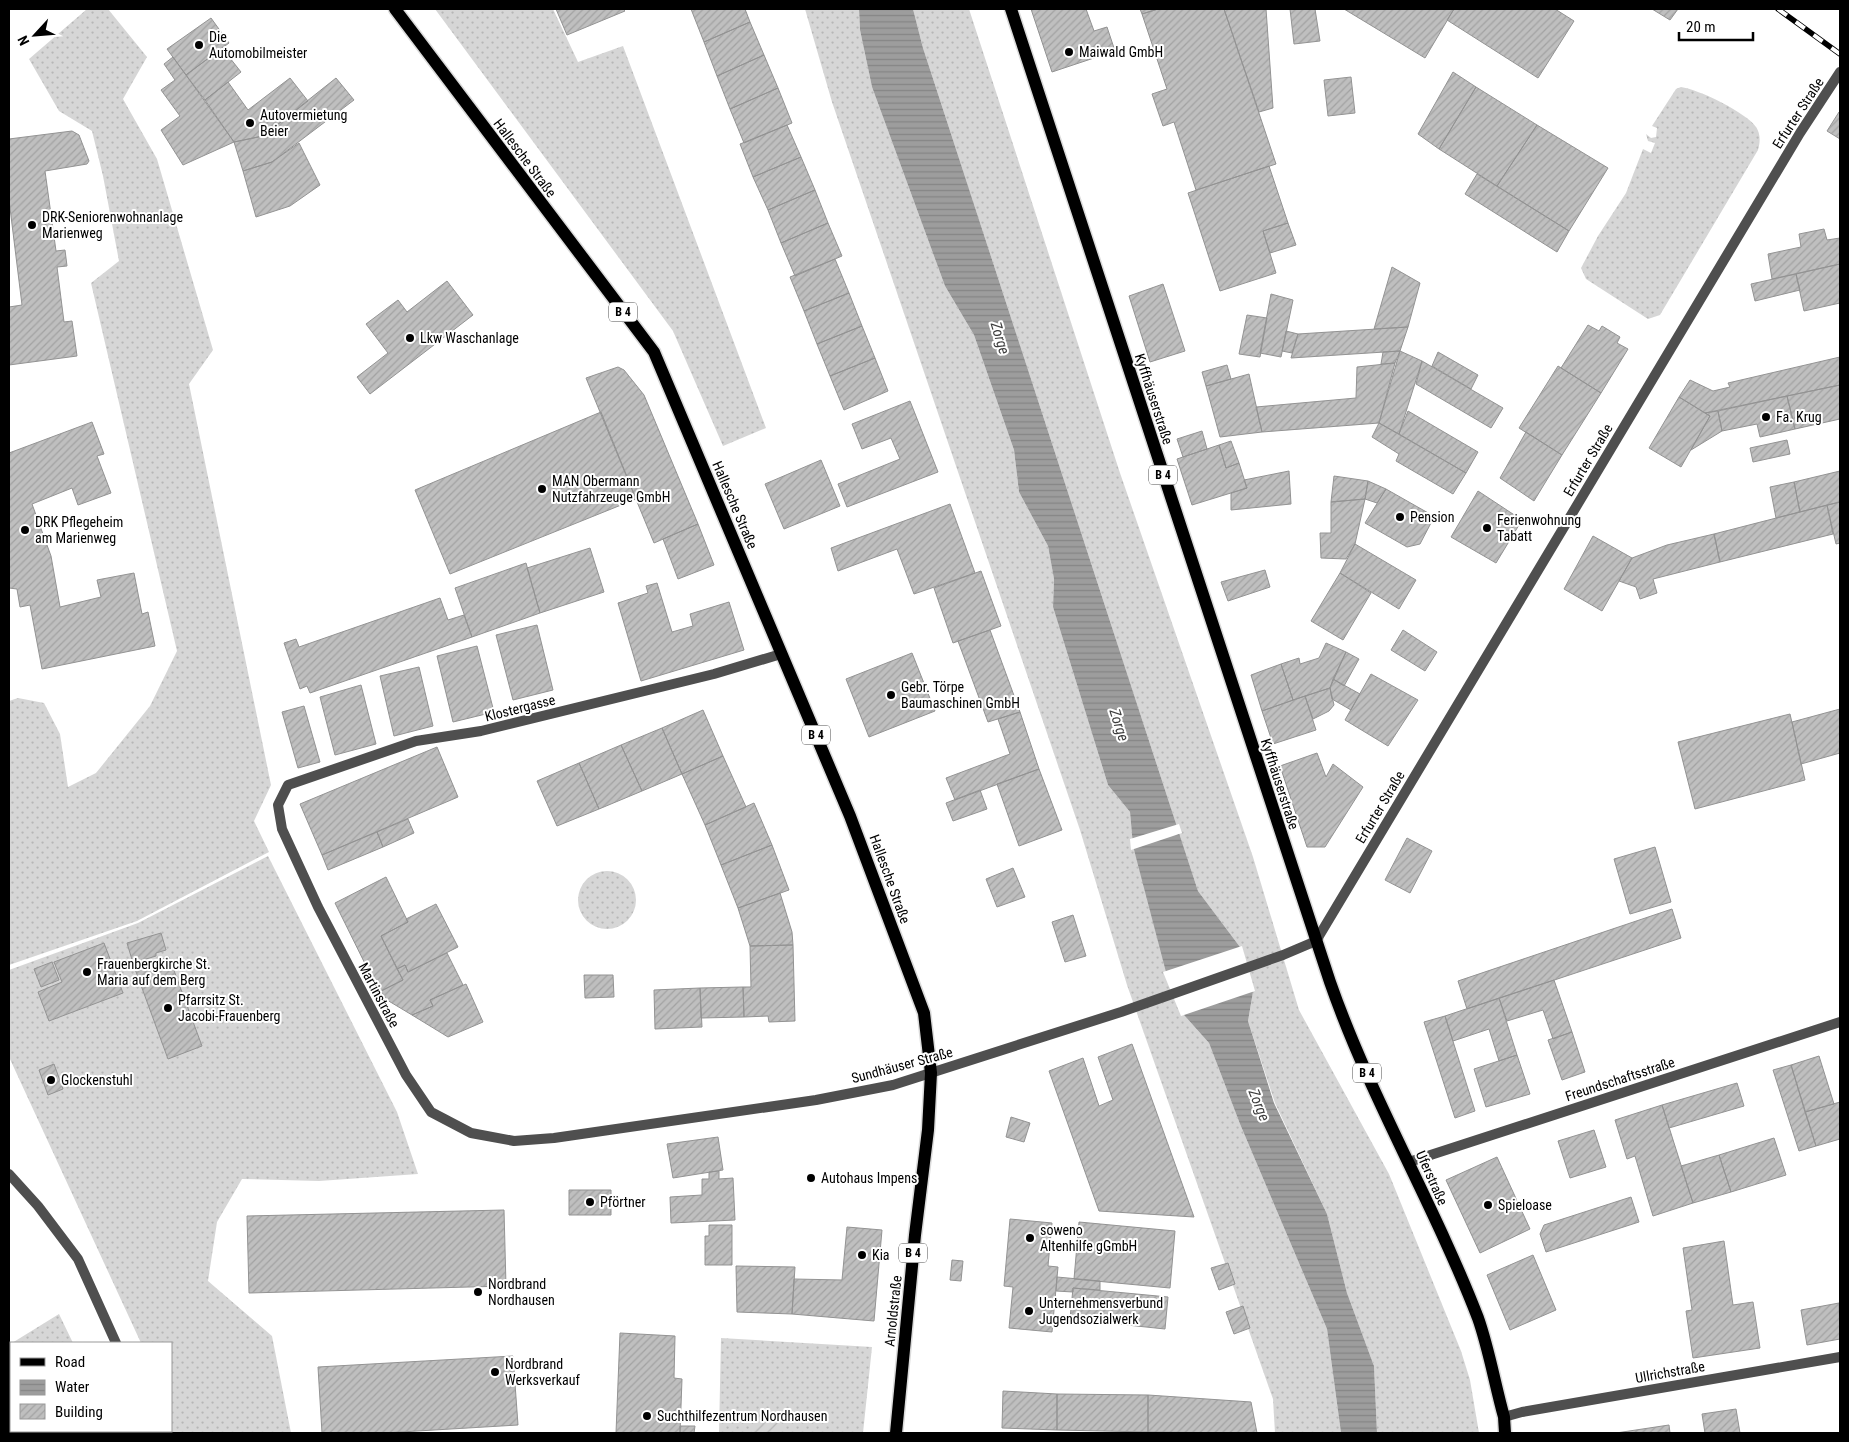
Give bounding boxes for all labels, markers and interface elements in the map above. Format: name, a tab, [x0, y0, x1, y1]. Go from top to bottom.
north arrow	[10, 10, 60, 60]
scale bar	[1679, 10, 1753, 42]
text: 20 m	[1686, 18, 1716, 36]
place label: Die Automobilmeister	[209, 29, 307, 61]
text: N	[14, 33, 32, 48]
marker: Die Automobilmeister	[193, 39, 205, 51]
place label: Maiwald GmbH	[1079, 44, 1163, 60]
marker: Maiwald GmbH	[1063, 46, 1075, 58]
street label: Erfurter Straße	[1769, 74, 1827, 151]
place label: Autovermietung Beier	[260, 107, 347, 139]
street label: Hallesche Straße	[490, 116, 560, 201]
marker: Autovermietung Beier	[244, 117, 256, 129]
place label: DRK-Seniorenwohnanlage Marienweg	[42, 209, 183, 241]
marker: DRK-Seniorenwohnanlage Marienweg	[26, 219, 38, 231]
road number: B 4	[609, 302, 637, 322]
water label: Zorge	[986, 319, 1013, 357]
place label: Lkw Waschanlage	[420, 330, 519, 346]
marker: Lkw Waschanlage	[404, 332, 416, 344]
street label: Kyffhäuserstraße	[1132, 352, 1176, 447]
place label: Fa. Krug	[1776, 409, 1822, 425]
marker: Fa. Krug	[1760, 411, 1772, 423]
street label: Erfurter Straße	[1560, 421, 1616, 499]
street label: Hallesche Straße	[709, 459, 761, 552]
road number: B 4	[1149, 466, 1177, 484]
place label: MAN Obermann Nutzfahrzeuge GmbH	[552, 473, 670, 505]
marker: MAN Obermann Nutzfahrzeuge GmbH	[536, 483, 548, 495]
place label: Pension	[1410, 509, 1454, 525]
marker: Pension	[1394, 511, 1406, 523]
place label: Ferienwohnung Tabatt	[1497, 512, 1581, 544]
place label: DRK Pflegeheim am Marienweg	[35, 514, 123, 546]
marker: Ferienwohnung Tabatt	[1481, 522, 1493, 534]
marker: DRK Pflegeheim am Marienweg	[19, 524, 31, 536]
place label: Gebr. Törpe Baumaschinen GmbH	[901, 679, 1020, 711]
marker: Gebr. Törpe Baumaschinen GmbH	[885, 689, 897, 701]
street label: Klostergasse	[483, 691, 557, 724]
water label: Zorge	[1105, 706, 1133, 744]
road number: B 4	[802, 726, 830, 744]
street label: Kyffhäuserstraße	[1258, 737, 1302, 832]
street label: Erfurter Straße	[1352, 768, 1408, 846]
street label: Hallesche Straße	[866, 832, 914, 926]
place label: Frauenbergkirche St. Maria auf dem Berg	[97, 956, 211, 988]
street label: Martinstraße	[355, 960, 403, 1031]
marker: Frauenbergkirche St. Maria auf dem Berg	[81, 966, 93, 978]
place label: Pfarrsitz St. Jacobi-Frauenberg	[178, 992, 280, 1024]
marker: Pfarrsitz St. Jacobi-Frauenberg	[162, 1002, 174, 1014]
street label: Sundhäuser Straße	[850, 1044, 955, 1086]
street label: Freundschaftsstraße	[1563, 1054, 1677, 1104]
road number: B 4	[1353, 1064, 1381, 1082]
place label: Glockenstuhl	[61, 1072, 133, 1088]
marker: Glockenstuhl	[45, 1074, 57, 1086]
water label: Zorge	[1244, 1085, 1274, 1124]
street label: Uferstraße	[1413, 1148, 1451, 1208]
place label: Autohaus Impens	[821, 1170, 917, 1186]
marker: Autohaus Impens	[805, 1172, 817, 1184]
place label: Pförtner	[600, 1194, 646, 1210]
marker: Pförtner	[584, 1196, 596, 1208]
place label: Spieloase	[1498, 1197, 1552, 1213]
marker: Spieloase	[1482, 1199, 1494, 1211]
place label: soweno Altenhilfe gGmbH	[1040, 1222, 1137, 1254]
marker: soweno Altenhilfe gGmbH	[1024, 1232, 1036, 1244]
road number: B 4	[899, 1244, 927, 1262]
place label: Kia	[872, 1247, 890, 1263]
marker: Kia	[856, 1249, 868, 1261]
street label: Arnoldstraße	[881, 1274, 905, 1347]
place label: Nordbrand Nordhausen	[488, 1276, 555, 1308]
marker: Nordbrand Nordhausen	[472, 1286, 484, 1298]
place label: Unternehmensverbund Jugendsozialwerk	[1039, 1295, 1163, 1327]
marker: Unternehmensverbund Jugendsozialwerk	[1023, 1305, 1035, 1317]
legend	[10, 1342, 172, 1432]
text: Road	[55, 1353, 85, 1371]
place label: Nordbrand Werksverkauf	[505, 1356, 580, 1388]
street label: Ullrichstraße	[1634, 1358, 1706, 1386]
marker: Nordbrand Werksverkauf	[489, 1366, 501, 1378]
text: Water	[55, 1378, 90, 1396]
text: Building	[55, 1403, 103, 1421]
place label: Suchthilfezentrum Nordhausen	[657, 1408, 827, 1424]
marker: Suchthilfezentrum Nordhausen	[641, 1410, 653, 1422]

